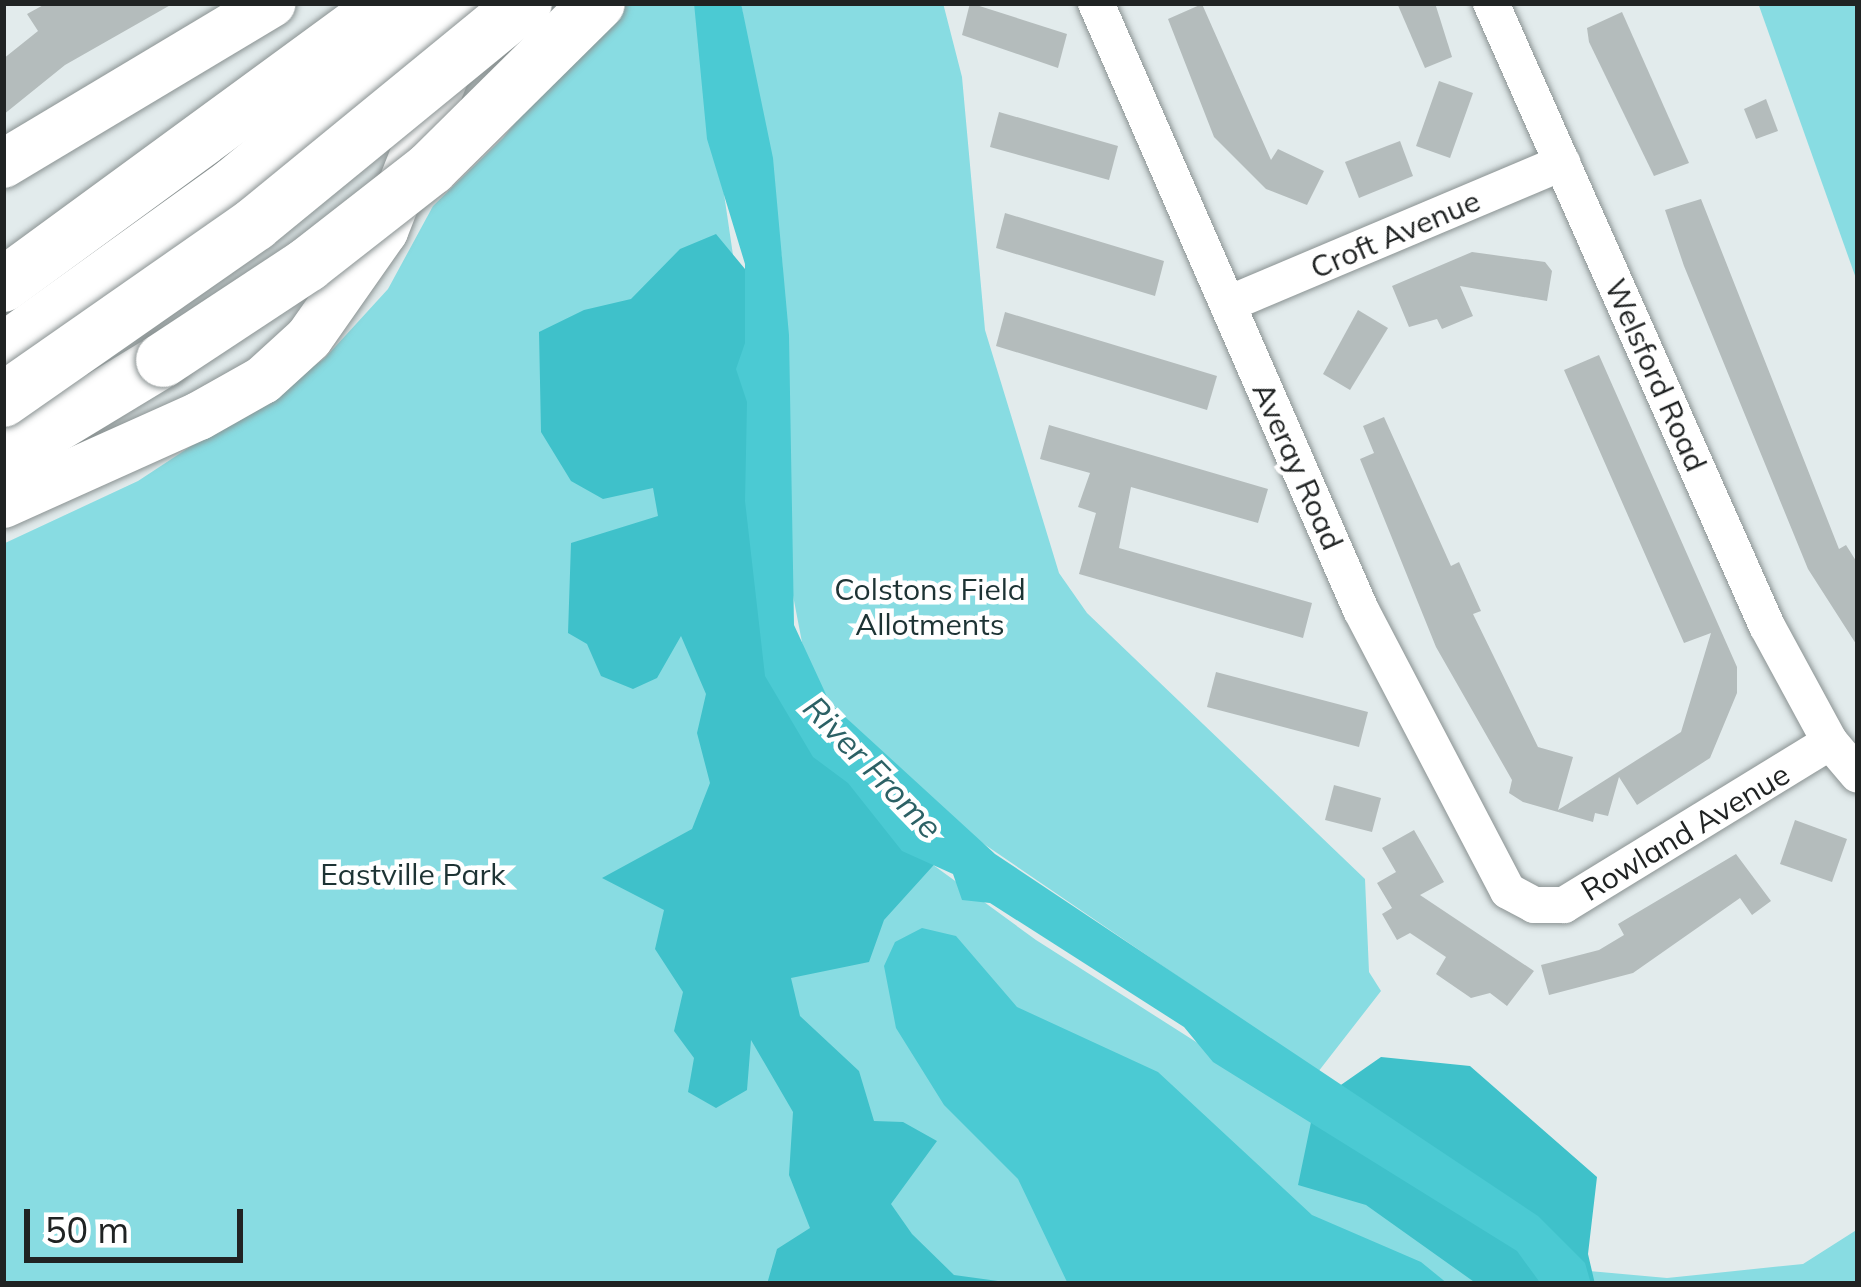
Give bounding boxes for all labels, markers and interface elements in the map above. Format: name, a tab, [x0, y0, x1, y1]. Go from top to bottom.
street label: Croft Avenue	[1305, 182, 1485, 286]
street label: Welsford Road	[1597, 273, 1715, 477]
street label: Averay Road	[1245, 377, 1351, 555]
park label: Colstons Field Allotments	[834, 571, 1026, 642]
water label: River Frome	[795, 688, 951, 846]
street label: Rowland Avenue	[1574, 756, 1796, 908]
park label: Eastville Park	[320, 856, 506, 892]
scale bar	[30, 1185, 249, 1259]
text: 50 m	[45, 1207, 129, 1252]

